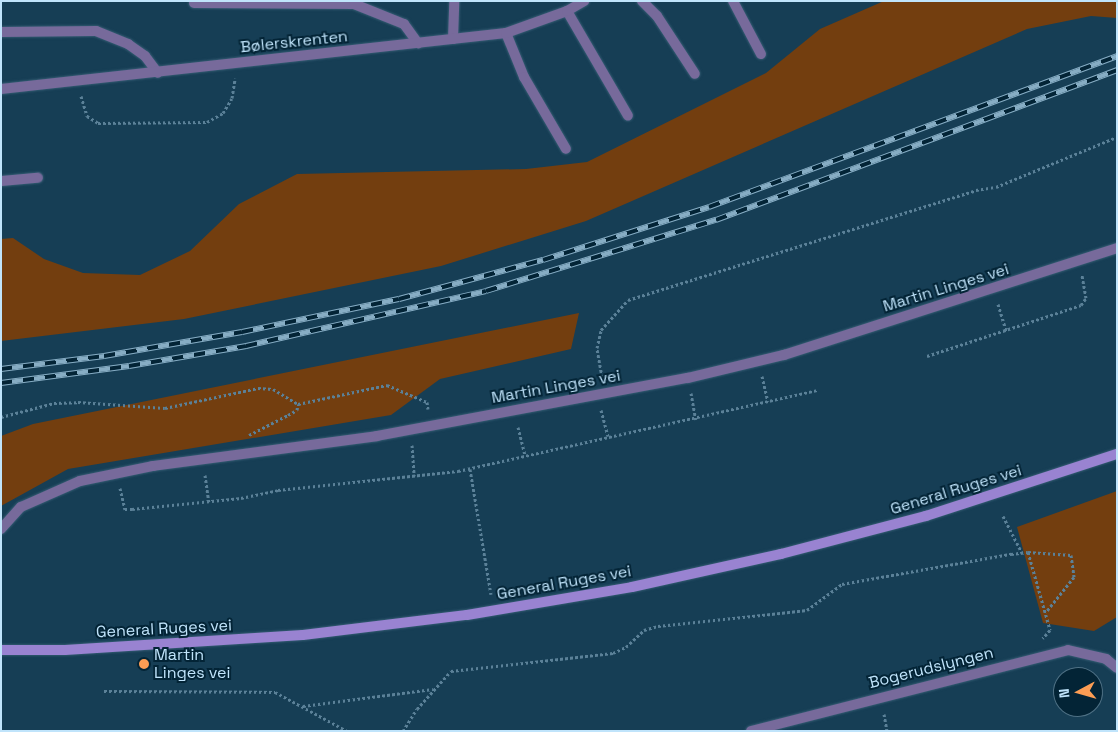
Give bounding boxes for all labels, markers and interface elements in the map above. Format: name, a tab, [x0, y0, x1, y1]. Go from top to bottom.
street label: Bølerskrenten	[239, 27, 349, 57]
street label: Martin Linges vei	[881, 260, 1011, 316]
street label: Martin Linges vei	[490, 366, 622, 408]
street label: General Ruges vei	[888, 461, 1024, 519]
street label: General Ruges vei	[495, 562, 633, 604]
street label: General Ruges vei	[96, 616, 232, 642]
street label: Bogerudslyngen	[867, 643, 995, 693]
place label: Martin Linges vei	[154, 645, 230, 683]
marker: Martin Linges vei	[138, 658, 150, 670]
north arrow	[1053, 667, 1103, 717]
text: N	[1055, 688, 1074, 699]

